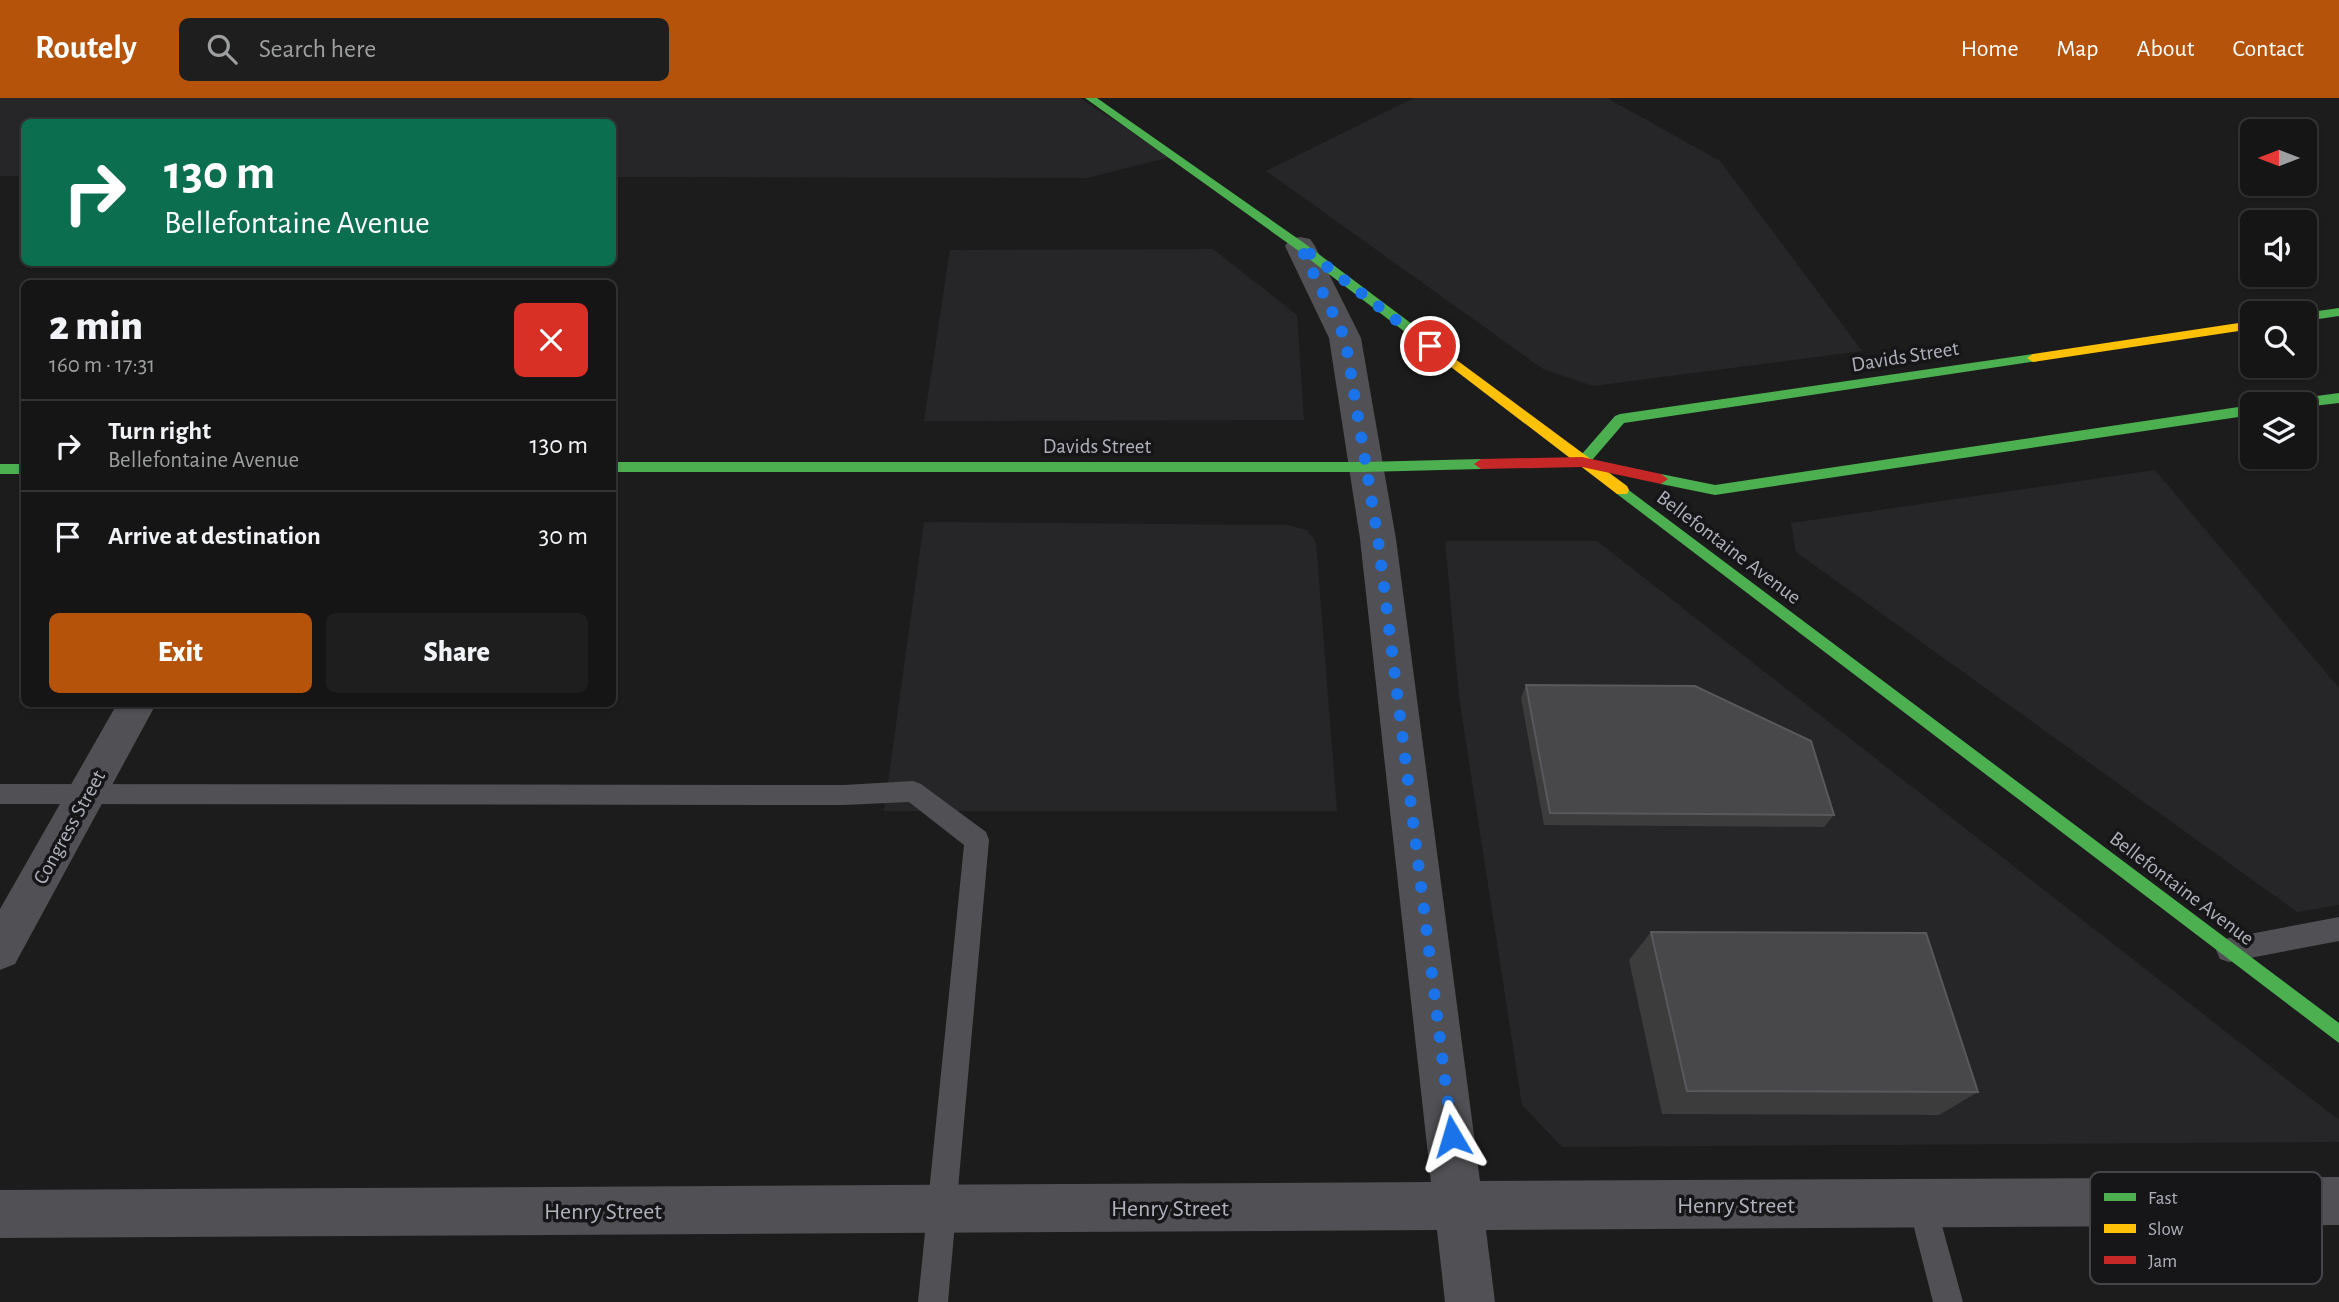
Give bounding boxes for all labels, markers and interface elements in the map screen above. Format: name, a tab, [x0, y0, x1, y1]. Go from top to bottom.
search box	[179, 18, 669, 81]
icon: search	[203, 30, 241, 68]
text: Routely	[35, 32, 137, 65]
text: Search here	[259, 36, 376, 62]
text: Home	[1961, 37, 2019, 61]
text: Map	[2057, 37, 2099, 61]
text: About	[2137, 37, 2194, 61]
text: Contact	[2232, 37, 2304, 61]
north arrow	[2240, 119, 2317, 196]
map controls	[2240, 119, 2317, 469]
icon: right	[49, 147, 140, 238]
text: 130 m	[164, 149, 275, 198]
text: Bellefontaine Avenue	[164, 207, 430, 239]
button: sound	[2240, 210, 2317, 287]
button: search	[2240, 301, 2317, 378]
button: close	[514, 303, 588, 377]
text: 2 min	[49, 305, 143, 347]
pin	[1400, 316, 1460, 376]
icon: arrive	[1411, 327, 1449, 365]
street label: Davids Street	[1850, 338, 1961, 375]
text: 160 m · 17:31	[49, 354, 155, 377]
button: layers	[2240, 392, 2317, 469]
text: Turn right	[108, 418, 211, 444]
icon: right	[49, 427, 87, 465]
text: 130 m	[530, 432, 588, 458]
street label: Davids Street	[1043, 436, 1152, 457]
text: Bellefontaine Avenue	[108, 449, 299, 472]
street label: Bellefontaine Avenue	[1653, 487, 1805, 608]
icon: arrive	[49, 518, 87, 556]
text: Arrive at destination	[108, 523, 321, 549]
text: 30 m	[538, 523, 588, 549]
button: Exit	[49, 613, 312, 693]
button: Share	[326, 613, 588, 693]
street label: Congress Street	[30, 767, 109, 888]
street label: Bellefontaine Avenue	[2106, 828, 2258, 949]
position arrow	[1415, 1099, 1489, 1173]
legend	[2090, 1172, 2322, 1284]
text: Fast	[2148, 1189, 2178, 1208]
street label: Henry Street	[1677, 1194, 1795, 1218]
street label: Henry Street	[1111, 1197, 1229, 1221]
street label: Henry Street	[544, 1200, 662, 1224]
text: Slow	[2148, 1220, 2184, 1239]
text: Jam	[2148, 1252, 2177, 1271]

